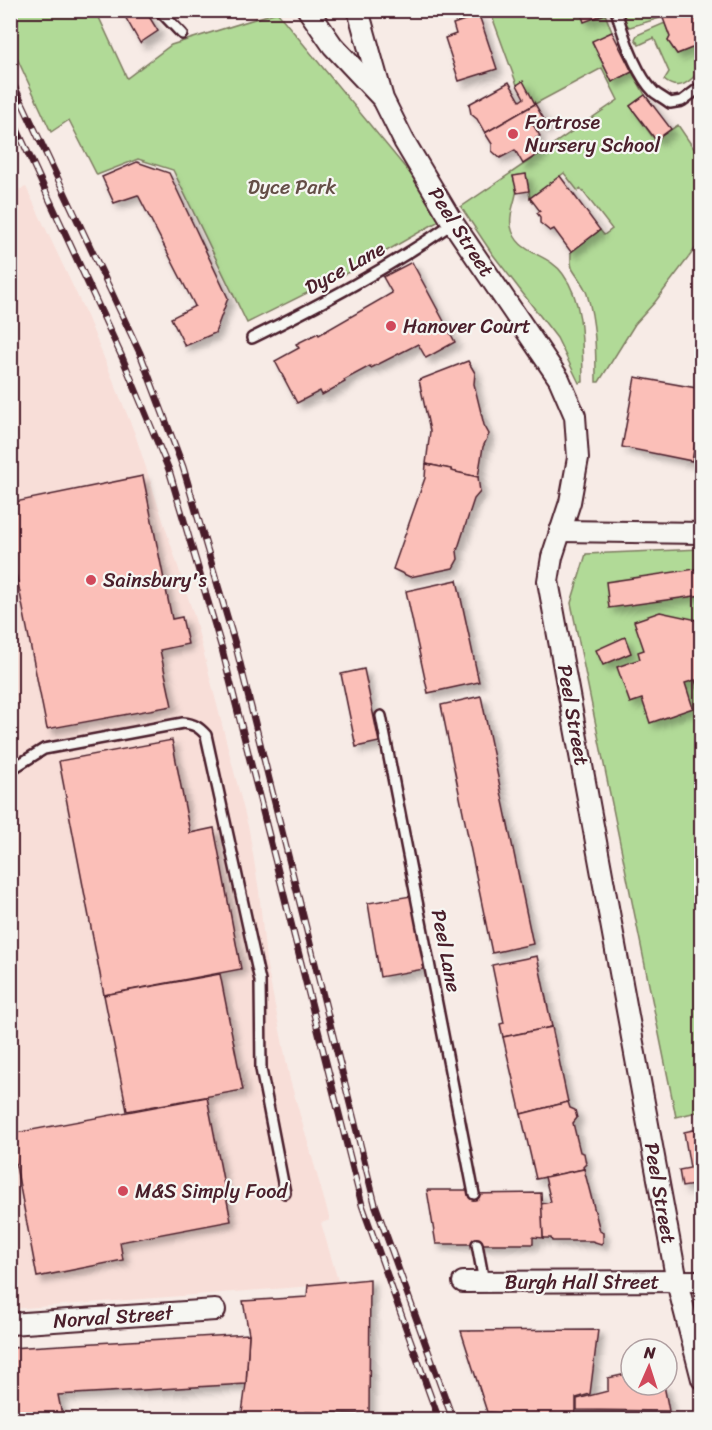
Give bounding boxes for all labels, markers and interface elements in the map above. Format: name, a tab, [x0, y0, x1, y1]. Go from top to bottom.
place label: Fortrose Nursery School	[525, 105, 661, 163]
marker: Fortrose Nursery School	[506, 127, 520, 141]
park label: Dyce Park	[248, 170, 337, 205]
street label: Peel Street	[419, 180, 504, 284]
street label: Dyce Lane	[298, 231, 392, 305]
place label: Hanover Court	[403, 309, 531, 344]
marker: Hanover Court	[384, 319, 398, 333]
place label: Sainsbury's	[103, 563, 208, 598]
marker: Sainsbury's	[84, 573, 98, 587]
street label: Peel Street	[547, 662, 599, 768]
street label: Peel Lane	[421, 906, 471, 996]
street label: Peel Street	[634, 1140, 686, 1246]
place label: M&S Simply Food	[135, 1174, 288, 1209]
marker: M&S Simply Food	[116, 1184, 130, 1198]
street label: Burgh Hall Street	[505, 1265, 659, 1300]
street label: Norval Street	[52, 1295, 175, 1339]
north arrow	[619, 1337, 679, 1397]
text: N	[642, 1338, 657, 1367]

